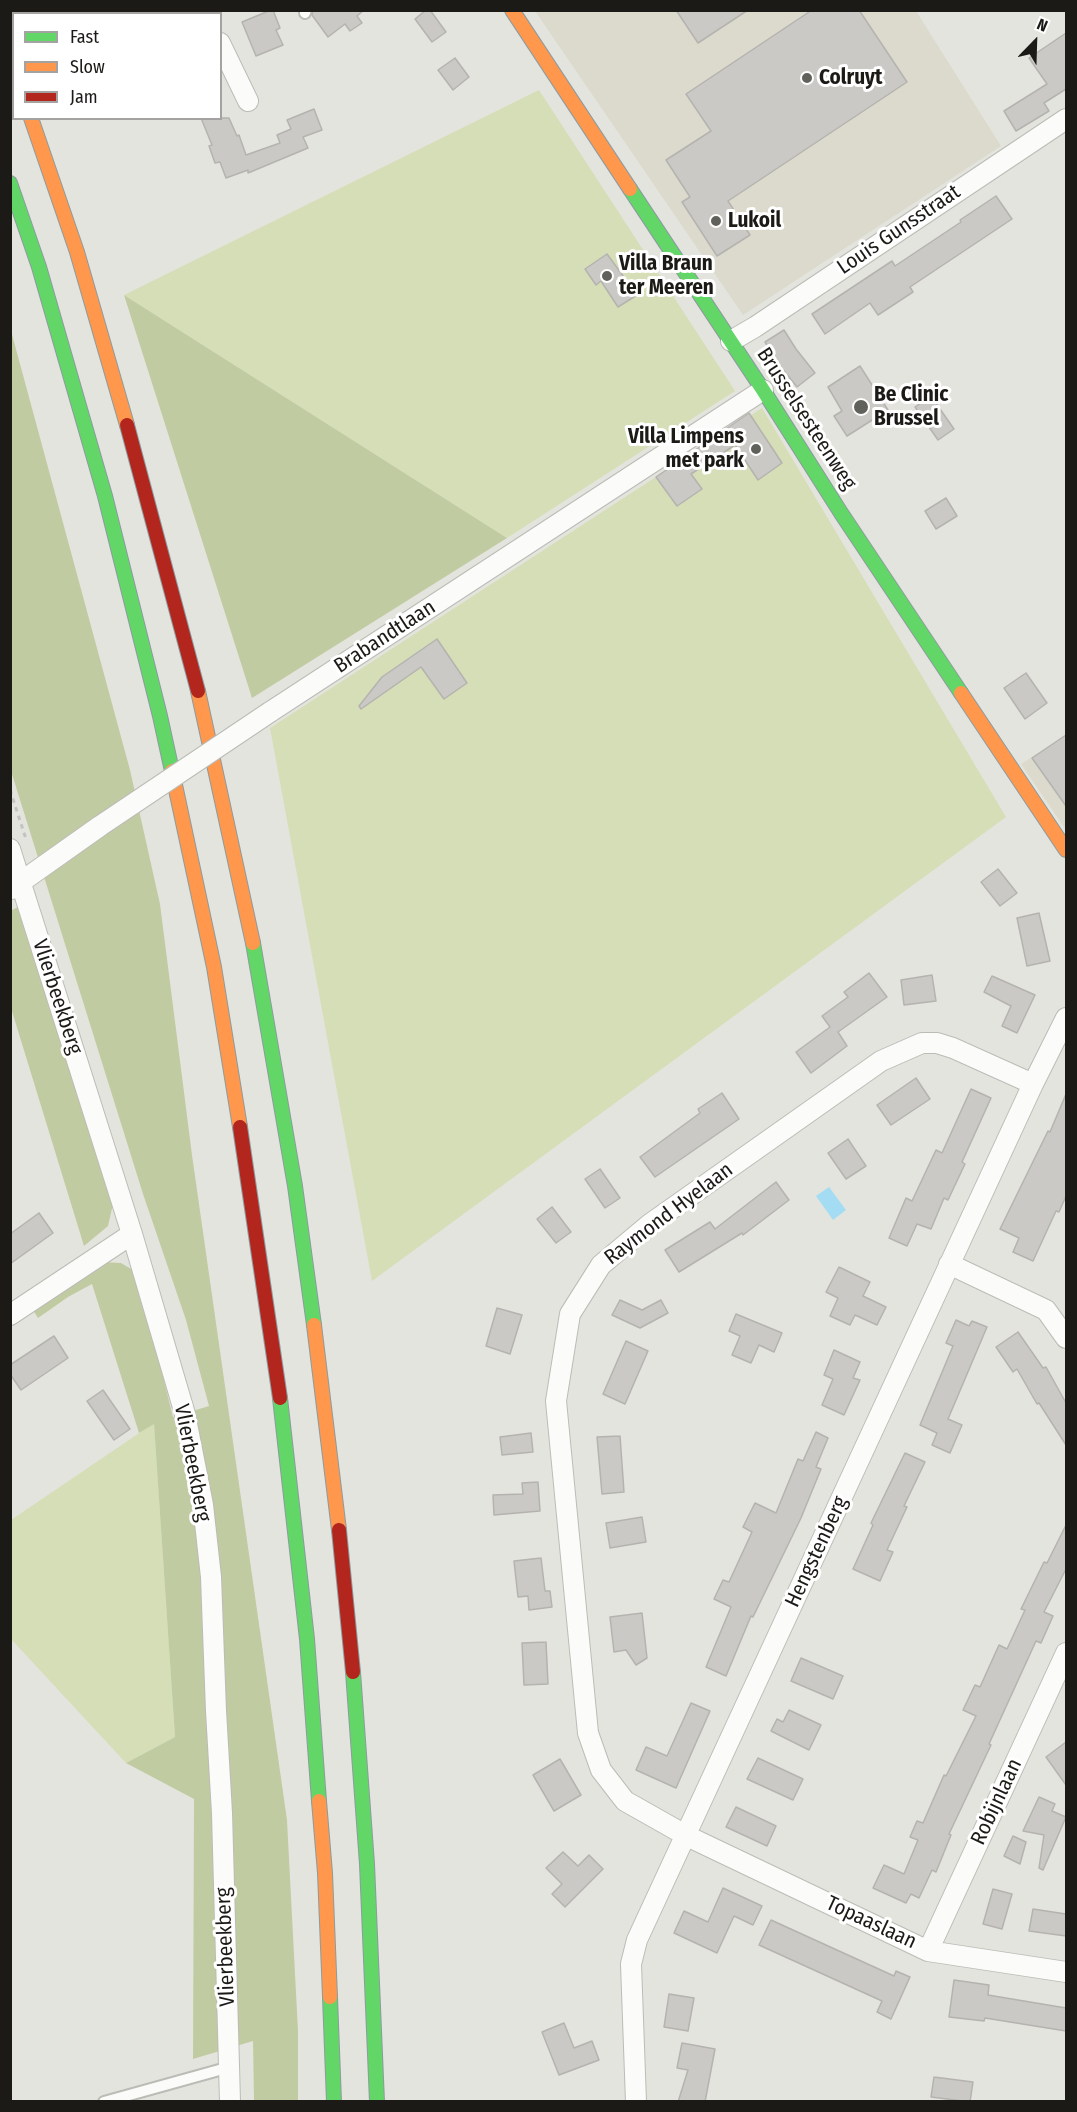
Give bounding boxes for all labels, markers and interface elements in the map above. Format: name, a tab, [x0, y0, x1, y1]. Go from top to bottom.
legend	[12, 12, 222, 120]
north arrow	[1005, 12, 1065, 72]
text: N	[1034, 14, 1050, 36]
text: Fast	[70, 26, 99, 48]
text: Slow	[70, 56, 105, 78]
place label: Colruyt	[819, 65, 883, 91]
marker: Colruyt	[800, 71, 814, 85]
text: Jam	[70, 86, 98, 108]
street label: Louis Gunsstraat	[833, 180, 965, 280]
place label: Lukoil	[728, 208, 781, 234]
marker: Lukoil	[709, 214, 723, 228]
place label: Villa Braun ter Meeren	[619, 251, 714, 301]
marker: Villa Braun ter Meeren	[600, 269, 614, 283]
street label: Brusselsesteenweg	[751, 343, 861, 495]
place label: Be Clinic Brussel	[874, 382, 948, 432]
marker: Be Clinic Brussel	[852, 398, 870, 416]
place label: Villa Limpens met park	[628, 424, 744, 474]
marker: Villa Limpens met park	[749, 442, 763, 456]
street label: Brabandtlaan	[330, 595, 440, 679]
street label: Vlierbeekberg	[27, 936, 87, 1058]
street label: Raymond Hyelaan	[600, 1157, 738, 1271]
street label: Vlierbeekberg	[168, 1402, 216, 1524]
street label: Hengstenberg	[780, 1493, 854, 1611]
street label: Robijnlaan	[966, 1755, 1028, 1849]
street label: Vlierbeekberg	[211, 1887, 241, 2007]
street label: Topaaslaan	[822, 1891, 920, 1955]

